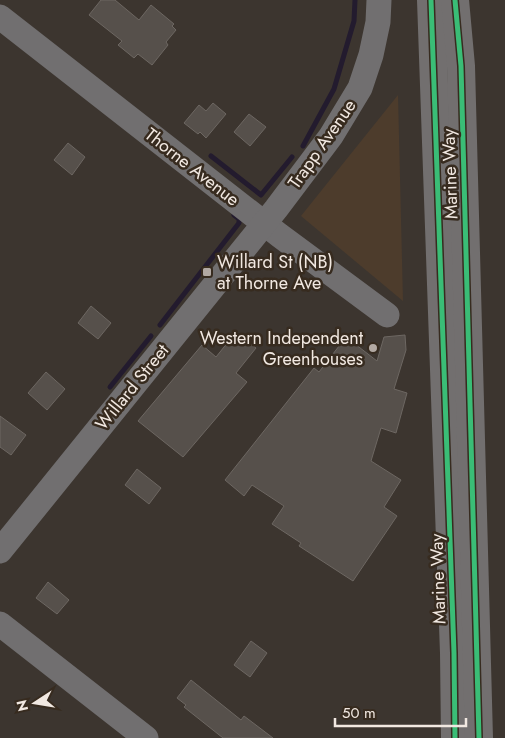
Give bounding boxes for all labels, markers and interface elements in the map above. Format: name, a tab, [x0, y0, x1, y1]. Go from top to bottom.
street label: Trapp Avenue	[282, 94, 362, 194]
street label: Thorne Avenue	[139, 122, 245, 212]
street label: Marine Way	[435, 128, 465, 220]
place label: Willard St (NB) at Thorne Ave	[217, 249, 333, 296]
marker: Willard St (NB) at Thorne Ave	[201, 266, 213, 278]
place label: Western Independent Greenhouses	[200, 325, 364, 372]
street label: Willard Street	[89, 338, 175, 436]
marker: Western Independent Greenhouses	[367, 342, 379, 354]
street label: Marine Way	[423, 533, 453, 625]
north arrow	[10, 678, 60, 728]
scale bar	[335, 696, 466, 728]
text: N	[11, 698, 33, 713]
text: 50 m	[342, 702, 376, 724]

